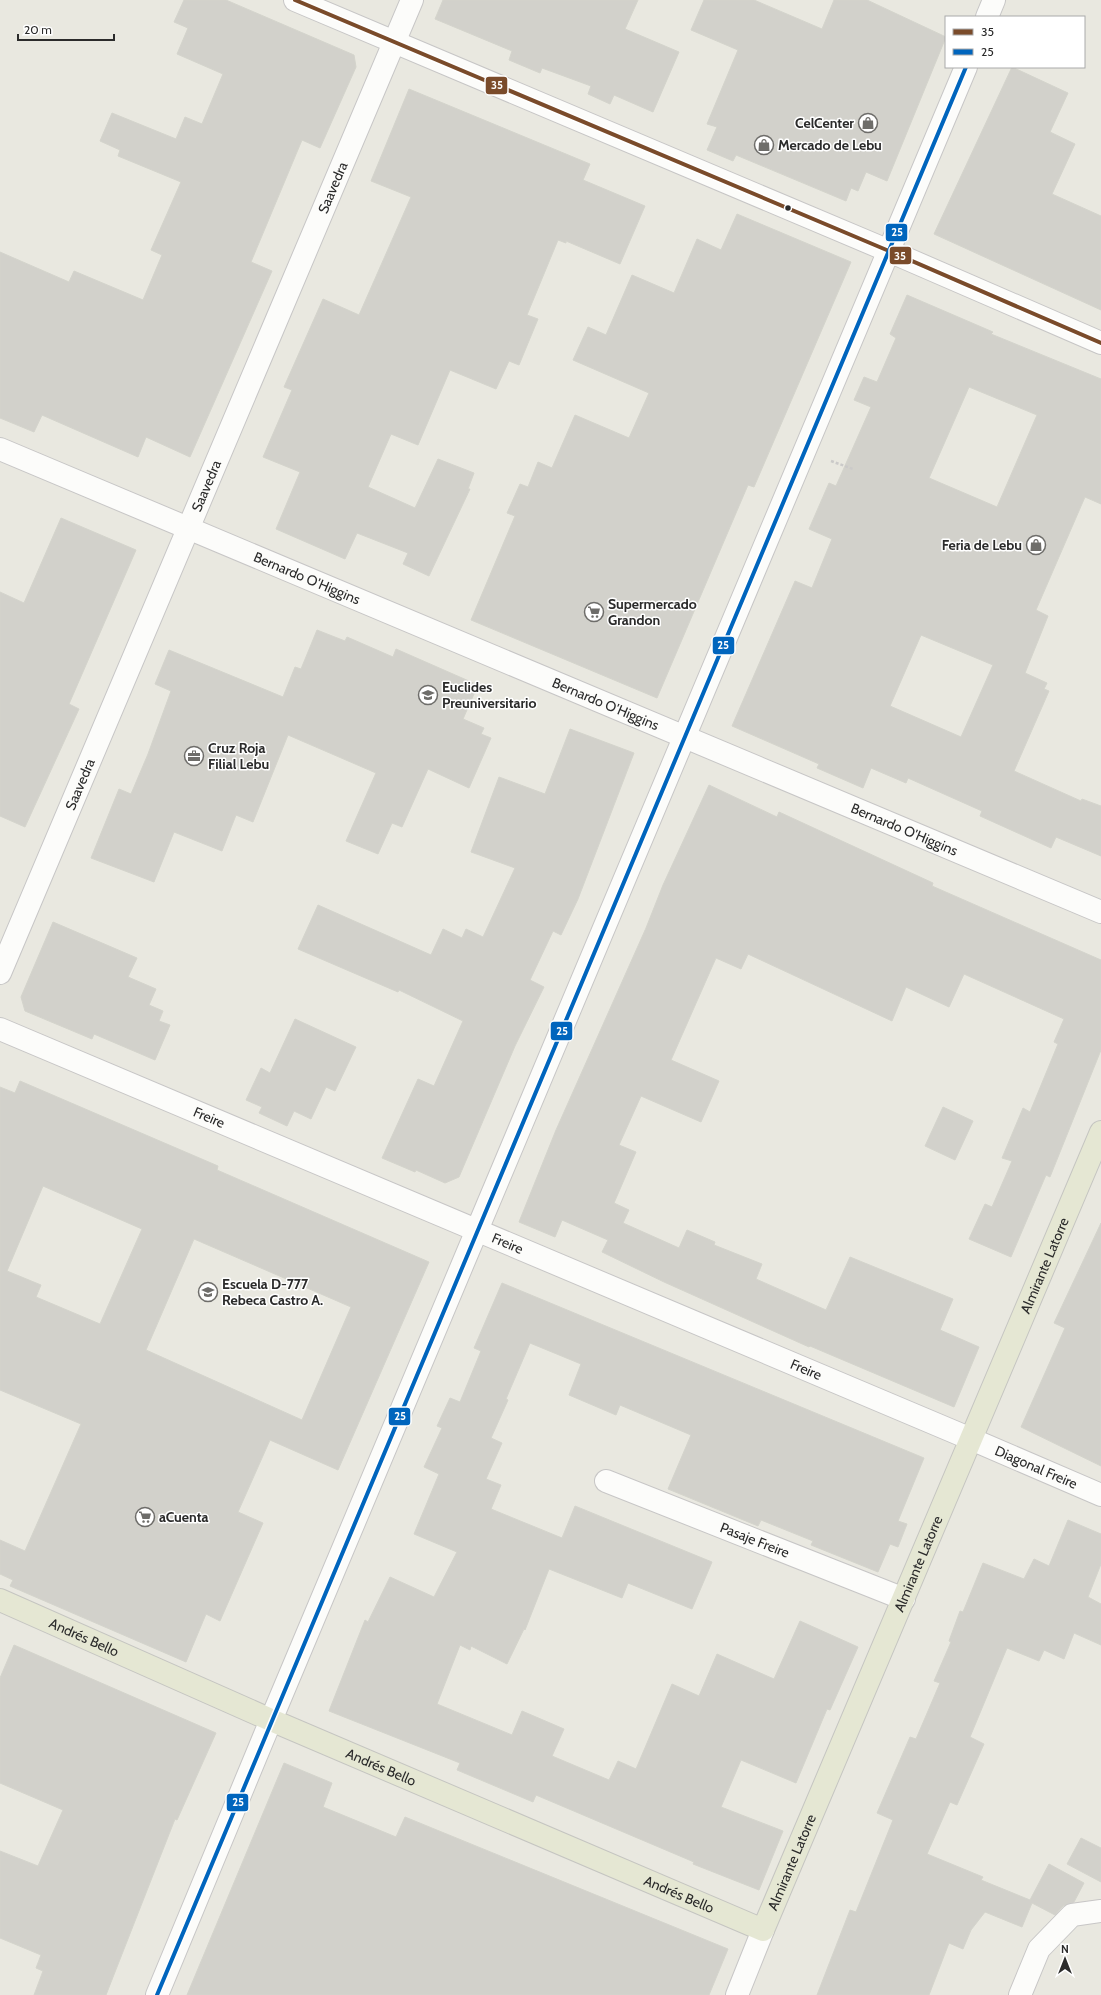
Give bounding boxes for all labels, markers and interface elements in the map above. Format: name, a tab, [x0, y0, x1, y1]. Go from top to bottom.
scale bar	[18, 16, 114, 42]
legend	[945, 16, 1085, 68]
text: 20 m	[24, 22, 52, 37]
text: 35	[981, 24, 994, 39]
text: 25	[981, 44, 994, 59]
line badge: 35	[485, 76, 508, 95]
text: 35	[491, 78, 503, 92]
shop icon: CelCenter	[857, 112, 879, 134]
place label: CelCenter	[795, 114, 854, 132]
shop icon: Mercado de Lebu	[753, 134, 775, 156]
place label: Mercado de Lebu	[778, 136, 882, 154]
street label: Saavedra	[314, 159, 352, 216]
unlabelled marker	[783, 203, 793, 213]
line badge: 25	[885, 223, 908, 242]
text: 25	[891, 225, 903, 239]
line badge: 35	[889, 246, 912, 265]
text: 35	[894, 249, 906, 263]
street label: Saavedra	[187, 457, 225, 514]
shop icon: Feria de Lebu	[1025, 534, 1047, 556]
place label: Feria de Lebu	[942, 536, 1022, 554]
street label: Bernardo O'Higgins	[251, 548, 363, 609]
place label: Supermercado Grandon	[608, 595, 697, 629]
supermarket icon: Supermercado Grandon	[583, 601, 605, 623]
line badge: 25	[712, 636, 735, 655]
text: 25	[717, 638, 729, 652]
street label: Bernardo O'Higgins	[550, 673, 662, 734]
place label: Euclides Preuniversitario	[442, 678, 536, 712]
school or university icon: Euclides Preuniversitario	[417, 684, 439, 706]
place label: Cruz Roja Filial Lebu	[208, 739, 269, 773]
office icon: Cruz Roja Filial Lebu	[183, 745, 205, 767]
street label: Saavedra	[61, 756, 99, 813]
street label: Bernardo O'Higgins	[848, 799, 961, 860]
line badge: 25	[550, 1021, 573, 1041]
text: 25	[556, 1024, 568, 1038]
street label: Freire	[191, 1103, 228, 1132]
street label: Almirante Latorre	[1016, 1215, 1073, 1316]
street label: Freire	[489, 1229, 526, 1258]
place label: Escuela D-777 Rebeca Castro A.	[222, 1275, 323, 1309]
school or university icon: Escuela D-777 Rebeca Castro A.	[197, 1281, 219, 1303]
street label: Freire	[788, 1355, 825, 1384]
line badge: 25	[388, 1407, 411, 1426]
text: 25	[394, 1409, 406, 1423]
street label: Diagonal Freire	[992, 1441, 1080, 1493]
supermarket icon: aCuenta	[134, 1506, 156, 1528]
place label: aCuenta	[159, 1508, 208, 1526]
street label: Almirante Latorre	[890, 1513, 946, 1615]
street label: Pasaje Freire	[718, 1518, 792, 1562]
street label: Andrés Bello	[46, 1614, 122, 1661]
street label: Andrés Bello	[343, 1744, 419, 1790]
line badge: 25	[226, 1793, 249, 1812]
text: 25	[232, 1795, 244, 1809]
street label: Almirante Latorre	[763, 1811, 820, 1913]
street label: Andrés Bello	[641, 1871, 717, 1917]
north arrow	[1045, 1939, 1085, 1979]
text: N	[1061, 1942, 1069, 1956]

